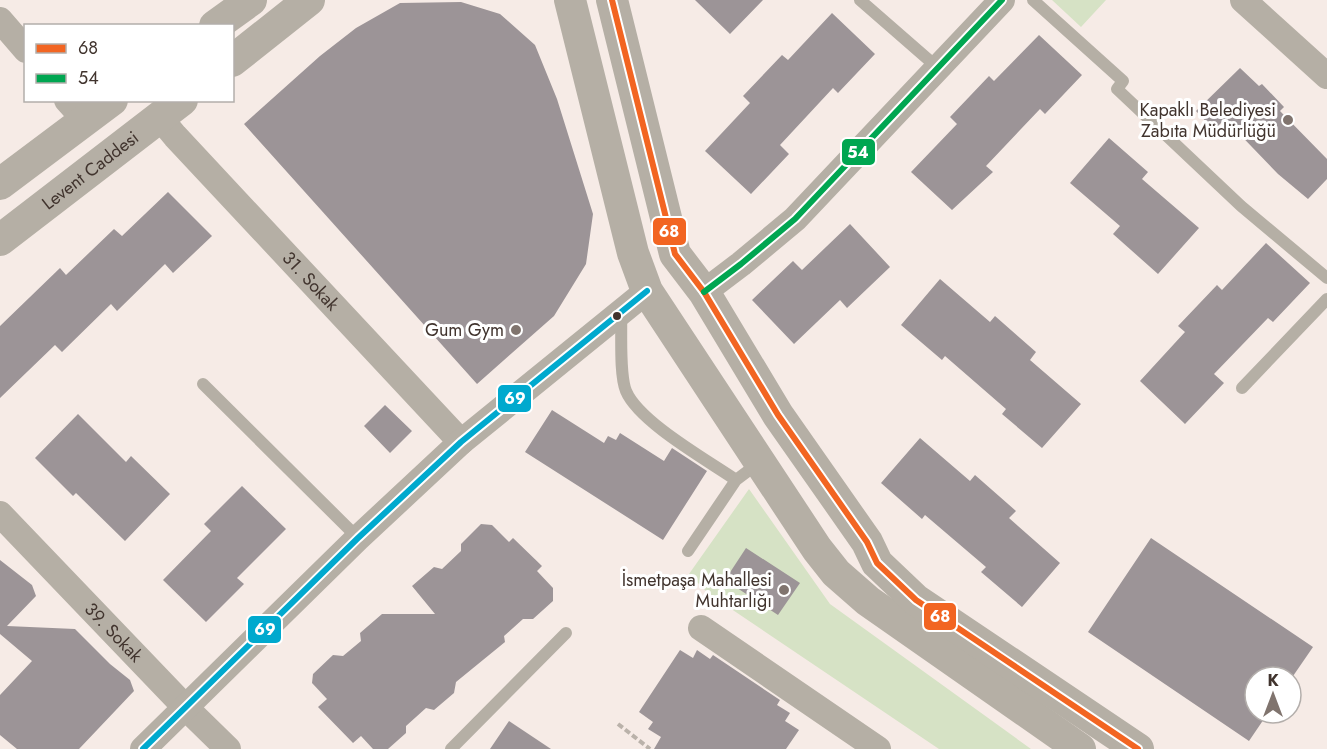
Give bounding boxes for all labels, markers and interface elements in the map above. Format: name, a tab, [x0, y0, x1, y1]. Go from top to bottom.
legend	[24, 24, 234, 102]
text: 68	[78, 35, 98, 61]
text: 54	[78, 65, 99, 91]
place label: Kapaklı Belediyesi Zabıta Müdürlüğü	[1140, 97, 1276, 144]
marker: Kapaklı Belediyesi Zabıta Müdürlüğü	[1281, 113, 1295, 127]
street label: Levent Caddesi	[36, 125, 144, 216]
line badge: 54	[841, 138, 876, 166]
text: 54	[847, 141, 869, 164]
line badge: 68	[652, 217, 687, 246]
text: 68	[659, 220, 679, 243]
street label: 31. Sokak	[276, 246, 345, 317]
unlabelled marker	[611, 310, 623, 322]
place label: Gum Gym	[425, 317, 504, 343]
marker: Gum Gym	[509, 323, 523, 337]
line badge: 69	[497, 384, 532, 413]
text: 69	[504, 387, 526, 410]
place label: İsmetpaşa Mahallesi Muhtarlığı	[622, 567, 772, 614]
marker: İsmetpaşa Mahallesi Muhtarlığı	[777, 583, 791, 597]
street label: 39. Sokak	[79, 597, 149, 668]
line badge: 68	[923, 602, 957, 631]
text: 68	[930, 605, 950, 628]
line badge: 69	[247, 615, 282, 644]
text: 69	[254, 618, 276, 641]
north arrow	[1243, 665, 1303, 725]
text: K	[1267, 669, 1279, 692]

